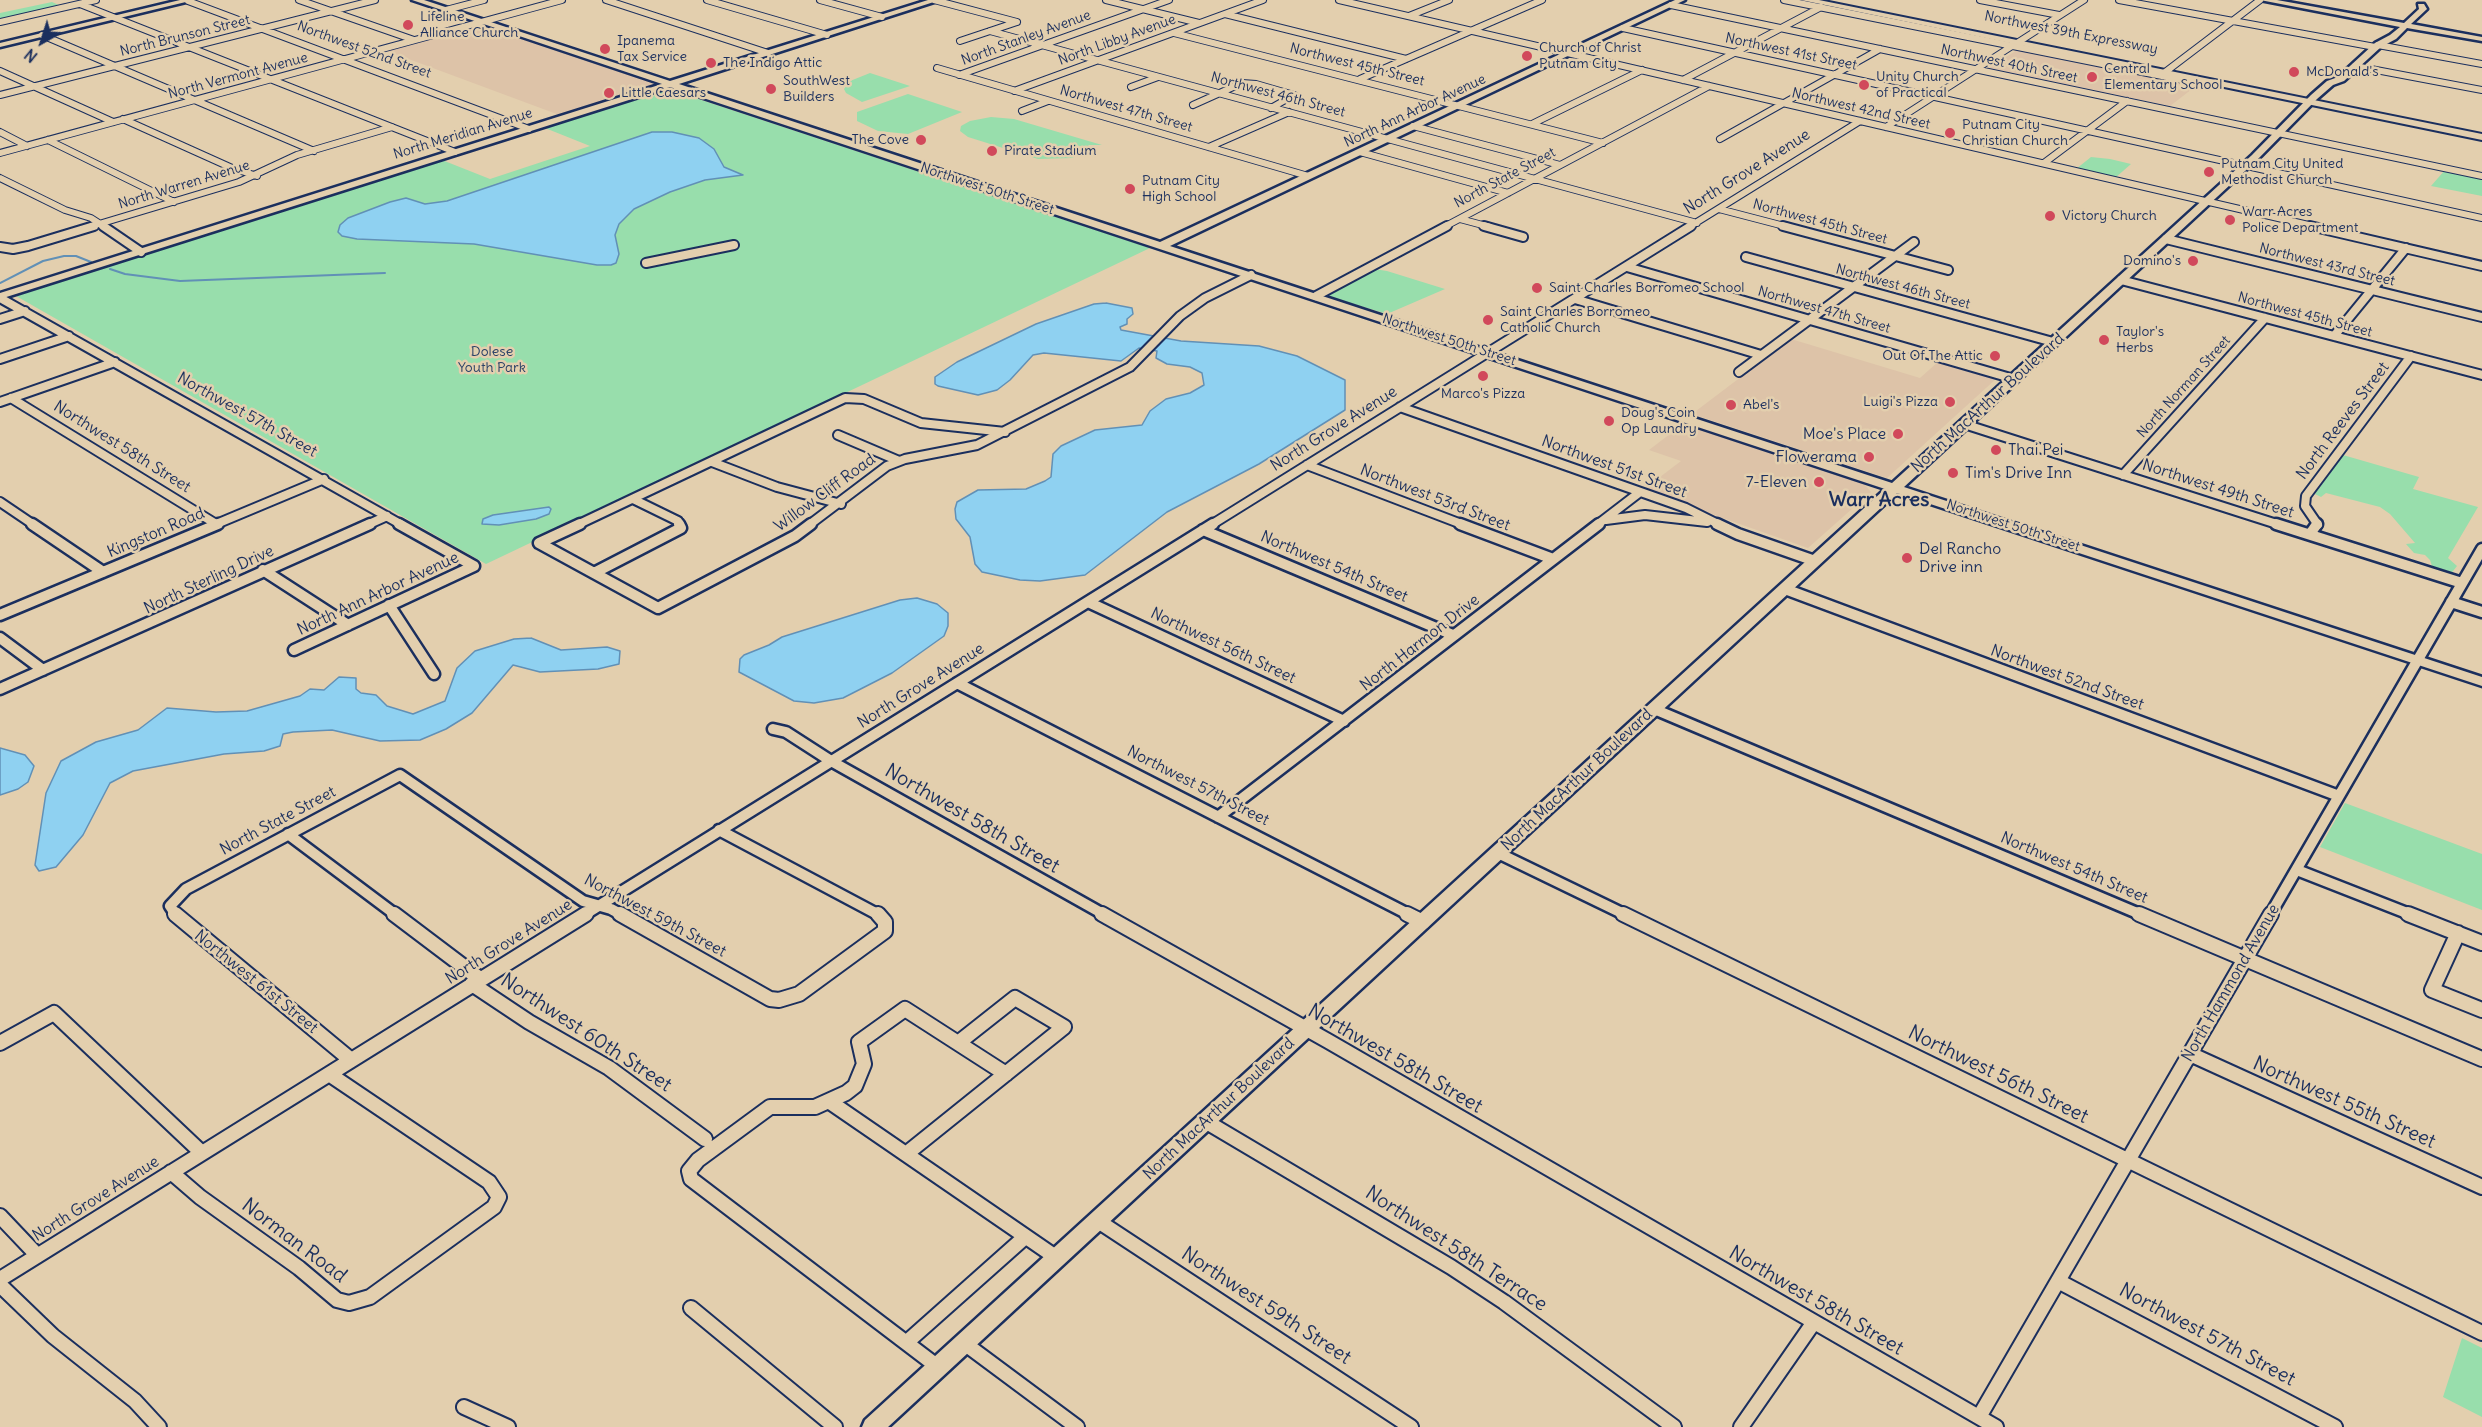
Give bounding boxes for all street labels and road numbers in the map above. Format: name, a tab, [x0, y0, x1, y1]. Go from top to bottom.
street label: North Stanley Avenue	[959, 7, 1093, 69]
street label: Northwest 39th Expressway	[1983, 8, 2159, 58]
street label: North Libby Avenue	[1056, 11, 1178, 69]
street label: North Brunson Street	[118, 12, 252, 60]
street label: Northwest 52nd Street	[295, 18, 433, 82]
street label: Northwest 41st Street	[1724, 30, 1858, 74]
street label: Northwest 45th Street	[1288, 40, 1426, 90]
street label: Northwest 40th Street	[1939, 41, 2079, 87]
street label: North Vermont Avenue	[166, 49, 310, 103]
street label: Northwest 46th Street	[1209, 69, 1347, 121]
street label: North Ann Arbor Avenue	[1342, 71, 1488, 151]
street label: Northwest 47th Street	[1058, 82, 1194, 136]
street label: Northwest 42nd Street	[1790, 85, 1932, 133]
street label: North Meridian Avenue	[391, 105, 535, 163]
street label: North Grove Avenue	[1680, 125, 1814, 219]
street label: North State Street	[1451, 144, 1559, 212]
street label: North Warren Avenue	[116, 157, 252, 213]
street label: Northwest 50th Street	[918, 159, 1056, 219]
street label: Northwest 45th Street	[1751, 196, 1889, 248]
street label: Northwest 43rd Street	[2257, 240, 2397, 290]
street label: Northwest 46th Street	[1834, 261, 1972, 313]
street label: Northwest 47th Street	[1756, 283, 1892, 337]
street label: Northwest 45th Street	[2236, 289, 2374, 341]
street label: Northwest 50th Street	[1380, 310, 1518, 370]
street label: North MacArthur Boulevard	[1907, 329, 2069, 477]
street label: North Norman Street	[2134, 333, 2234, 441]
street label: North Reeves Street	[2293, 358, 2393, 484]
street label: Northwest 57th Street	[174, 369, 320, 461]
street label: North Grove Avenue	[1267, 382, 1401, 476]
street label: Northwest 58th Street	[50, 397, 194, 497]
street label: Northwest 51st Street	[1539, 432, 1689, 502]
street label: Willow Cliff Road	[771, 450, 879, 536]
street label: Northwest 49th Street	[2140, 455, 2296, 523]
street label: Northwest 53rd Street	[1357, 461, 1513, 535]
street label: Northwest 50th Street	[1944, 496, 2082, 556]
street label: Kingston Road	[104, 504, 208, 562]
street label: Northwest 54th Street	[1257, 527, 1411, 607]
street label: North Sterling Drive	[141, 542, 277, 618]
street label: North Ann Arbor Avenue	[294, 548, 462, 640]
street label: North Harmon Drive	[1357, 591, 1483, 695]
street label: Northwest 56th Street	[1147, 604, 1299, 688]
street label: North Grove Avenue	[854, 639, 988, 733]
street label: Northwest 52nd Street	[1988, 641, 2146, 715]
street label: North MacArthur Boulevard	[1497, 705, 1657, 855]
street label: Northwest 57th Street	[1124, 742, 1272, 830]
street label: Northwest 58th Street	[880, 759, 1064, 879]
street label: North State Street	[217, 782, 339, 860]
street label: Northwest 54th Street	[1997, 828, 2151, 908]
street label: Northwest 59th Street	[581, 870, 729, 962]
street label: North Grove Avenue	[442, 895, 576, 989]
street label: North Hammond Avenue	[2178, 901, 2284, 1065]
street label: Northwest 61st Street	[190, 926, 322, 1038]
street label: Northwest 60th Street	[496, 969, 676, 1097]
street label: Northwest 58th Street	[1303, 999, 1487, 1119]
street label: Northwest 56th Street	[1904, 1021, 2092, 1129]
street label: North MacArthur Boulevard	[1139, 1034, 1299, 1184]
street label: Northwest 55th Street	[2249, 1052, 2439, 1154]
street label: North Grove Avenue	[29, 1152, 163, 1246]
street label: Northwest 58th Terrace	[1360, 1181, 1552, 1317]
street label: Norman Road	[237, 1194, 351, 1288]
street label: Northwest 58th Street	[1724, 1241, 1908, 1361]
street label: Northwest 59th Street	[1177, 1242, 1355, 1370]
street label: Northwest 57th Street	[2115, 1278, 2299, 1392]

